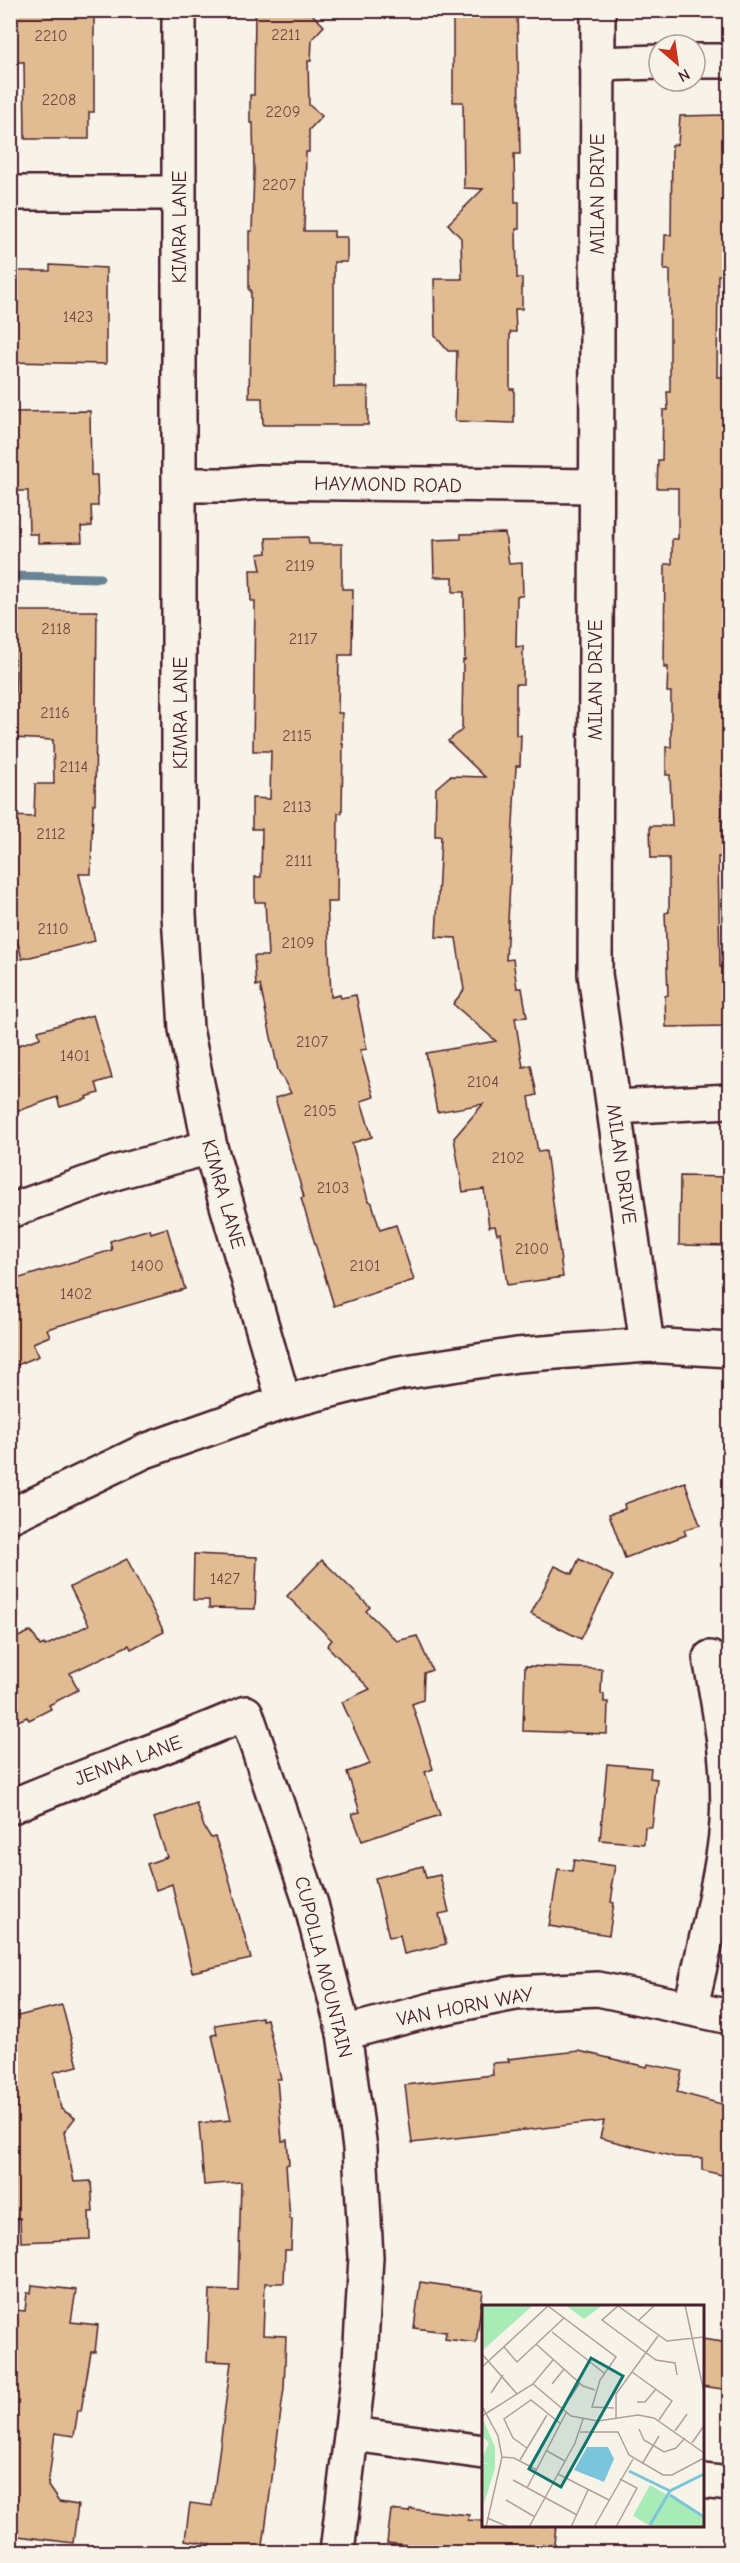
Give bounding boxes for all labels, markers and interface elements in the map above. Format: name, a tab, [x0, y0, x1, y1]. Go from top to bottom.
house number: 2211	[271, 26, 301, 44]
house number: 2210	[35, 27, 67, 45]
north arrow	[647, 33, 707, 93]
text: N	[675, 65, 693, 86]
house number: 2208	[42, 91, 76, 109]
house number: 2209	[266, 103, 300, 121]
street label: MILAN DRIVE	[586, 133, 609, 255]
street label: KIMRA LANE	[168, 171, 191, 283]
house number: 2207	[262, 176, 296, 194]
house number: 1423	[63, 308, 93, 326]
street label: HAYMOND ROAD	[314, 472, 462, 497]
house number: 2119	[285, 557, 315, 575]
street label: MILAN DRIVE	[584, 619, 607, 741]
house number: 2118	[41, 620, 71, 638]
house number: 2117	[289, 630, 318, 648]
street label: KIMRA LANE	[169, 657, 192, 769]
house number: 2116	[40, 704, 70, 722]
house number: 2115	[282, 727, 312, 745]
house number: 2114	[60, 758, 88, 776]
house number: 2113	[282, 798, 312, 816]
house number: 2112	[36, 825, 66, 843]
house number: 2111	[285, 852, 313, 870]
house number: 2110	[38, 920, 68, 938]
house number: 2109	[282, 934, 314, 952]
house number: 2107	[296, 1033, 328, 1051]
house number: 1401	[60, 1047, 90, 1065]
house number: 2104	[467, 1073, 499, 1091]
house number: 2105	[303, 1102, 337, 1120]
street label: MILAN DRIVE	[602, 1102, 641, 1226]
street label: KIMRA LANE	[197, 1137, 250, 1252]
house number: 2102	[492, 1149, 524, 1167]
house number: 2103	[317, 1179, 349, 1197]
house number: 2100	[515, 1240, 549, 1258]
house number: 1400	[130, 1257, 164, 1275]
house number: 2101	[350, 1257, 380, 1275]
house number: 1402	[60, 1285, 92, 1303]
house number: 1427	[210, 1570, 240, 1588]
street label: JENNA LANE	[71, 1730, 185, 1791]
street label: CUPOLLA MOUNTAIN	[290, 1874, 357, 2060]
street label: VAN HORN WAY	[395, 1982, 535, 2031]
inset map	[482, 2305, 704, 2527]

